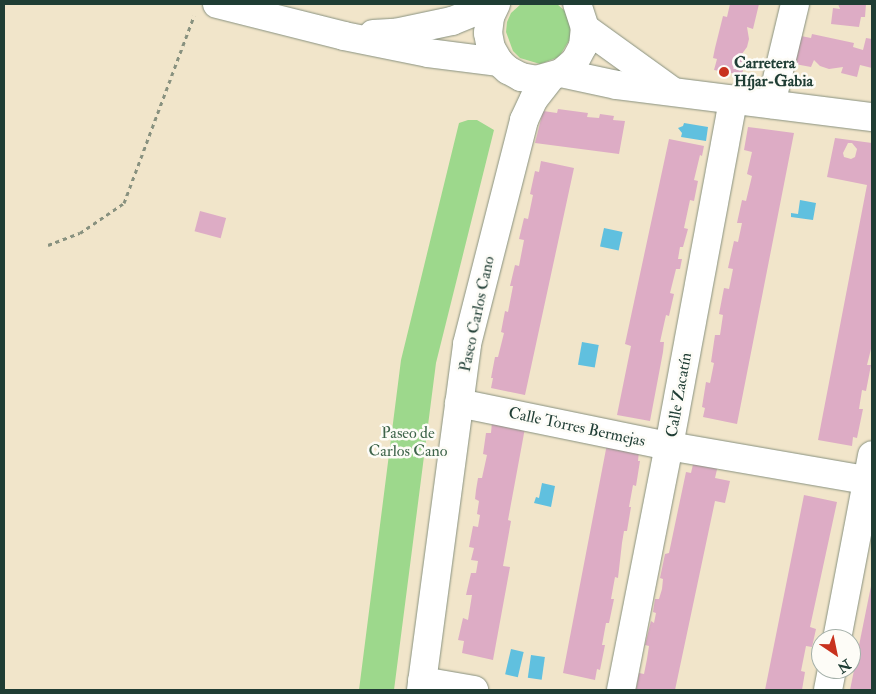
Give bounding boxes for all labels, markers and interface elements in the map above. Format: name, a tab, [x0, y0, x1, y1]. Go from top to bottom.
place label: Carretera Híjar-Gabia	[734, 53, 813, 91]
marker: Carretera Híjar-Gabia	[718, 66, 730, 78]
street label: Paseo Carlos Cano	[455, 254, 499, 374]
street label: Calle Zacatín	[662, 351, 696, 439]
street label: Calle Torres Bermejas	[507, 403, 647, 451]
park label: Paseo de Carlos Cano	[369, 423, 447, 461]
north arrow	[811, 629, 861, 679]
text: N	[834, 655, 854, 677]

